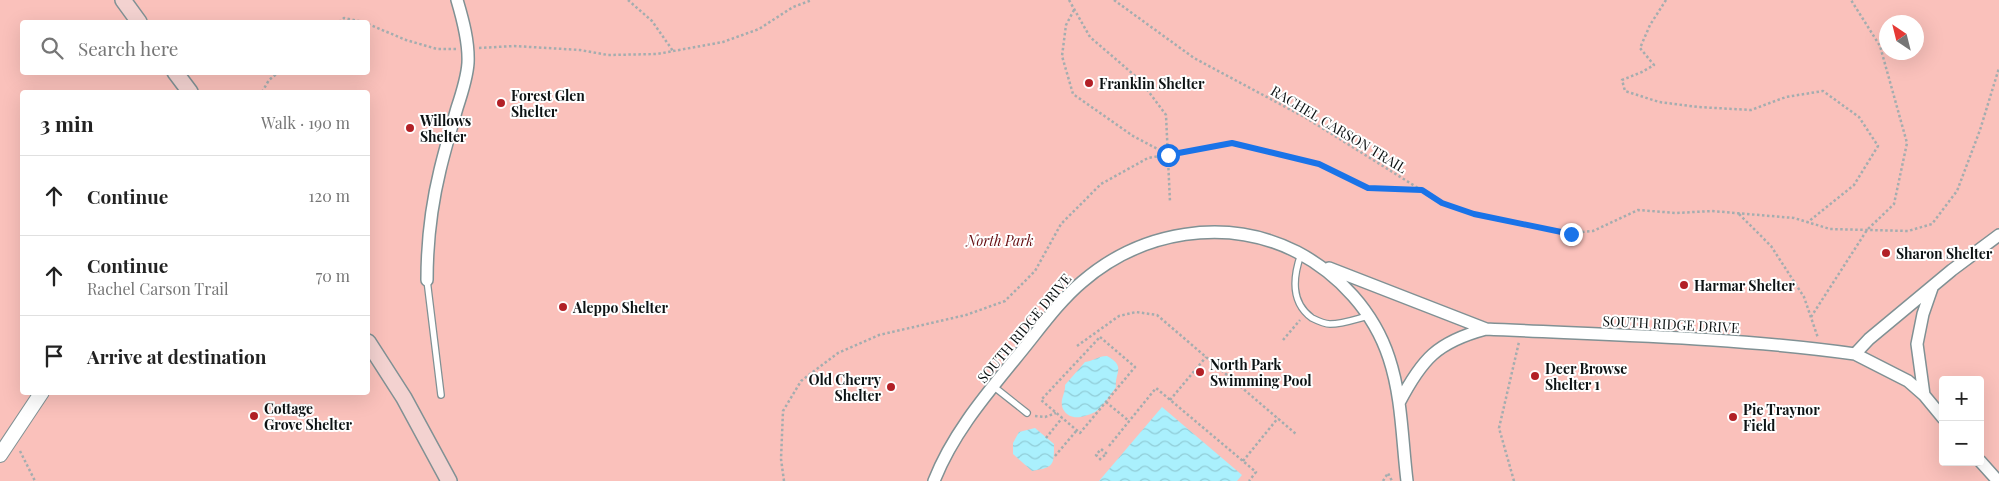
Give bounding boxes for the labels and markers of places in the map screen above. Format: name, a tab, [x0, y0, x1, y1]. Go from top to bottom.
place label: Franklin Shelter	[1099, 74, 1205, 93]
marker: Franklin Shelter	[1083, 77, 1095, 89]
place label: Forest Glen Shelter	[511, 86, 585, 121]
marker: Forest Glen Shelter	[495, 97, 507, 109]
place label: Willows Shelter	[419, 111, 471, 146]
marker: Willows Shelter	[404, 122, 416, 134]
place label: Sharon Shelter	[1896, 244, 1993, 263]
marker: Sharon Shelter	[1880, 247, 1892, 259]
place label: Harmar Shelter	[1694, 276, 1795, 295]
marker: Harmar Shelter	[1678, 279, 1690, 291]
place label: Aleppo Shelter	[572, 298, 668, 317]
marker: Aleppo Shelter	[557, 301, 569, 313]
place label: North Park Swimming Pool	[1210, 355, 1312, 390]
place label: Deer Browse Shelter 1	[1545, 359, 1627, 394]
marker: North Park Swimming Pool	[1194, 366, 1206, 378]
place label: Old Cherry Shelter	[809, 370, 882, 405]
marker: Deer Browse Shelter 1	[1529, 370, 1541, 382]
marker: Old Cherry Shelter	[885, 381, 897, 393]
place label: Cottage Grove Shelter	[264, 399, 352, 434]
place label: Pie Traynor Field	[1743, 400, 1820, 435]
marker: Cottage Grove Shelter	[248, 410, 260, 422]
marker: Pie Traynor Field	[1727, 411, 1739, 423]

